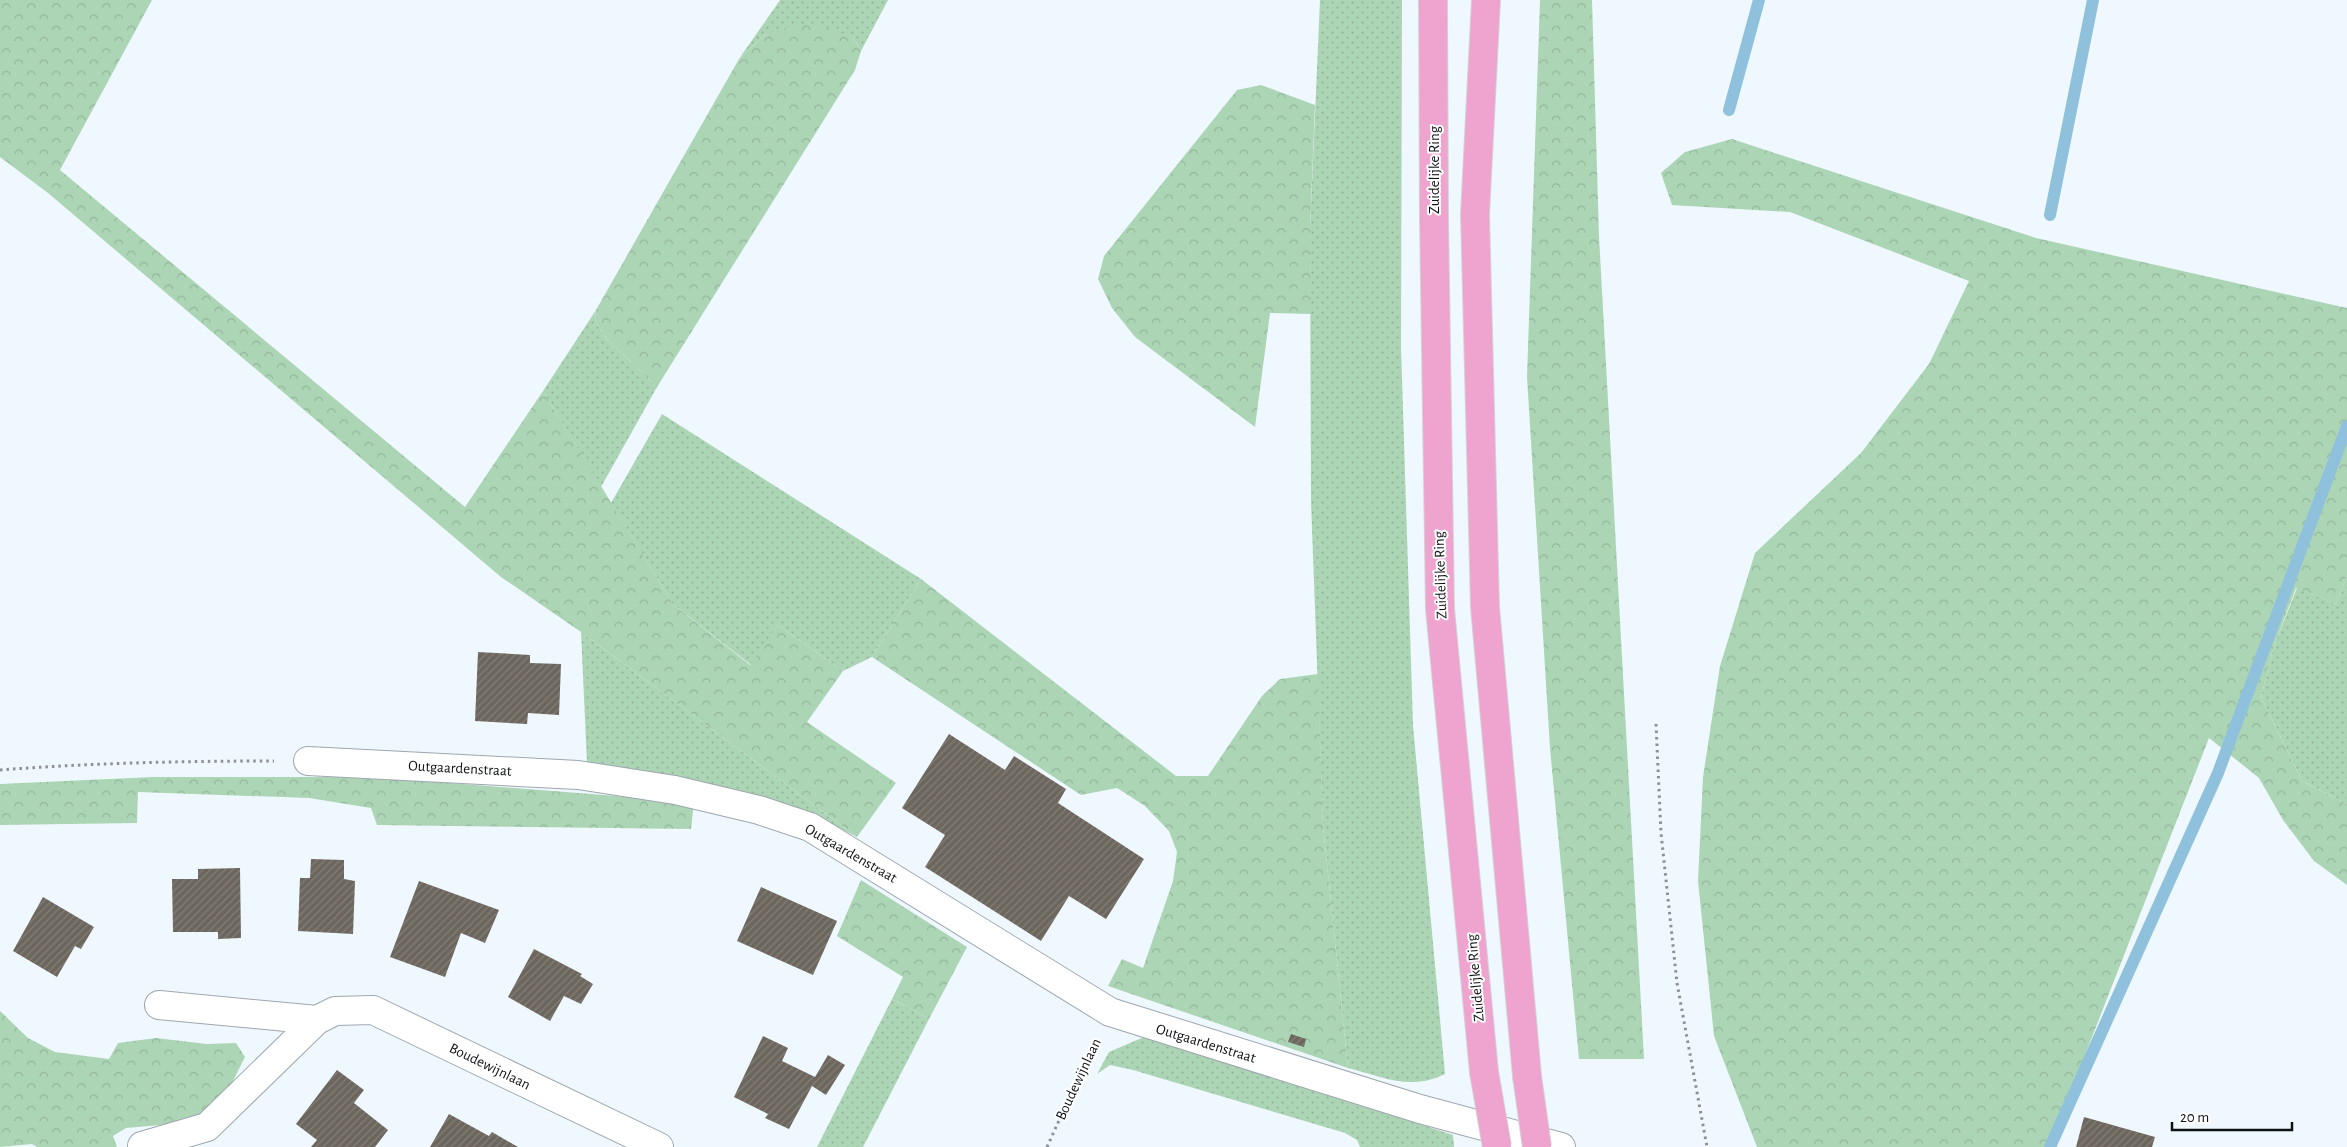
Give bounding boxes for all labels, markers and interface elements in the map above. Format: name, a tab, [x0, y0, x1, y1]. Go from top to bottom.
street label: Zuidelijke Ring	[1427, 125, 1442, 214]
street label: Zuidelijke Ring	[1431, 530, 1450, 619]
street label: Outgaardenstraat	[408, 758, 512, 779]
street label: Outgaardenstraat	[802, 821, 899, 886]
street label: Zuidelijke Ring	[1464, 933, 1487, 1022]
street label: Outgaardenstraat	[1154, 1021, 1258, 1066]
street label: Boudewijnlaan	[1053, 1036, 1104, 1122]
street label: Boudewijnlaan	[447, 1040, 533, 1093]
scale bar	[2172, 1100, 2292, 1132]
text: 20 m	[2180, 1110, 2209, 1125]

